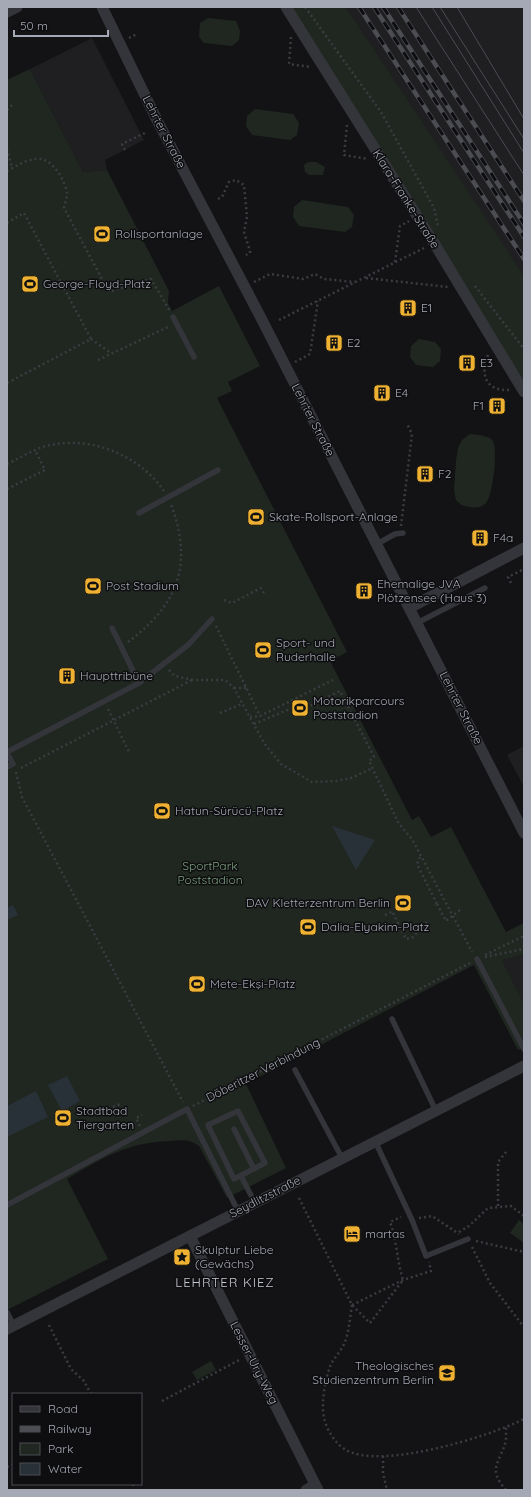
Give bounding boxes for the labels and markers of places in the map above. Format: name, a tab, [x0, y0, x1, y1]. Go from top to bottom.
sports icon: Rollsportanlage	[92, 224, 112, 244]
place label: Rollsportanlage	[115, 226, 203, 241]
sports icon: George-Floyd-Platz	[20, 274, 40, 294]
place label: George-Floyd-Platz	[43, 276, 151, 291]
building icon: E1	[398, 298, 418, 318]
place label: E1	[421, 300, 432, 315]
building icon: E2	[324, 333, 344, 353]
place label: E2	[347, 335, 361, 350]
building icon: E3	[457, 353, 477, 373]
place label: E3	[480, 355, 493, 370]
building icon: E4	[372, 383, 392, 403]
place label: E4	[395, 385, 408, 400]
building icon: F1	[487, 396, 507, 416]
place label: F1	[473, 398, 484, 413]
building icon: F2	[415, 464, 435, 484]
place label: F2	[438, 466, 452, 481]
sports icon: Skate-Rollsport-Anlage	[246, 507, 266, 527]
place label: Skate-Rollsport-Anlage	[269, 509, 398, 524]
building icon: F4a	[470, 528, 490, 548]
place label: F4a	[493, 530, 513, 545]
sports icon: Post Stadium	[83, 576, 103, 596]
place label: Ehemalige JVA Plötzensee (Haus 3)	[377, 576, 487, 605]
place label: Post Stadium	[106, 578, 179, 593]
building icon: Ehemalige JVA Plötzensee (Haus 3)	[354, 581, 374, 601]
place label: Sport- und Ruderhalle	[276, 635, 336, 664]
sports icon: Sport- und Ruderhalle	[253, 640, 273, 660]
building icon: Haupttribüne	[57, 666, 77, 686]
place label: Haupttribüne	[80, 668, 153, 683]
place label: Motorikparcours Poststadion	[313, 693, 405, 722]
sports icon: Motorikparcours Poststadion	[290, 698, 310, 718]
sports icon: Hatun-Sürücü-Platz	[152, 801, 172, 821]
place label: Hatun-Sürücü-Platz	[175, 803, 283, 818]
sports icon: DAV Kletterzentrum Berlin	[393, 893, 413, 913]
place label: DAV Kletterzentrum Berlin	[246, 895, 390, 910]
sports icon: Dalia-Elyakim-Platz	[298, 917, 318, 937]
place label: Dalia-Elyakim-Platz	[321, 919, 430, 934]
sports icon: Mete-Ekşi-Platz	[187, 974, 207, 994]
place label: Mete-Ekşi-Platz	[210, 976, 296, 991]
place label: Stadtbad Tiergarten	[76, 1103, 134, 1132]
sports icon: Stadtbad Tiergarten	[53, 1108, 73, 1128]
hotel icon: martas	[342, 1224, 362, 1244]
place label: martas	[365, 1226, 405, 1241]
place label: Skulptur Liebe (Gewächs)	[195, 1242, 274, 1271]
place icon: Skulptur Liebe (Gewächs)	[172, 1247, 192, 1267]
place label: Theologisches Studienzentrum Berlin	[312, 1358, 434, 1387]
school or university icon: Theologisches Studienzentrum Berlin	[437, 1363, 457, 1383]

